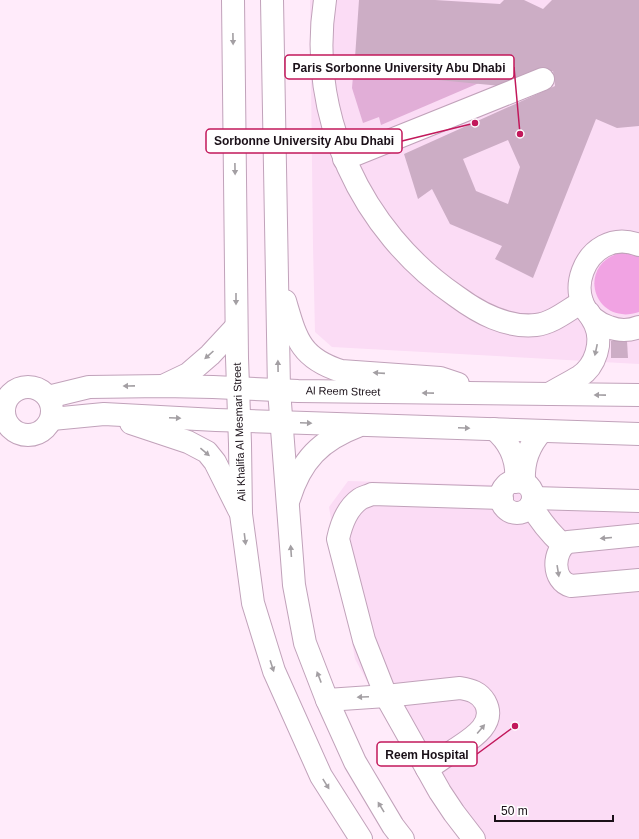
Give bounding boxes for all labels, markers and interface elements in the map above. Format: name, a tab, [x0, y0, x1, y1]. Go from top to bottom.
one-way arrow	[230, 33, 236, 46]
callout: Paris Sorbonne University Abu Dhabi	[285, 55, 514, 79]
text: Paris Sorbonne University Abu Dhabi	[293, 61, 505, 75]
callout: Sorbonne University Abu Dhabi	[206, 129, 402, 153]
text: Sorbonne University Abu Dhabi	[214, 134, 394, 148]
one-way arrow	[232, 163, 238, 176]
one-way arrow	[233, 293, 239, 306]
one-way arrow	[593, 344, 599, 356]
one-way arrow	[204, 351, 215, 360]
one-way arrow	[275, 359, 281, 372]
street label: Ali Khalifa Al Mesmari Street	[231, 362, 247, 502]
one-way arrow	[373, 370, 385, 377]
one-way arrow	[123, 383, 135, 390]
street label: Al Reem Street	[306, 384, 380, 398]
one-way arrow	[422, 389, 434, 396]
one-way arrow	[594, 391, 606, 398]
one-way arrow	[169, 415, 182, 421]
one-way arrow	[300, 420, 313, 426]
one-way arrow	[458, 425, 471, 431]
one-way arrow	[200, 447, 210, 456]
one-way arrow	[241, 533, 248, 545]
one-way arrow	[600, 535, 612, 542]
one-way arrow	[288, 545, 295, 557]
one-way arrow	[555, 565, 561, 577]
one-way arrow	[270, 660, 276, 672]
one-way arrow	[315, 671, 321, 683]
one-way arrow	[357, 694, 369, 701]
one-way arrow	[476, 724, 485, 735]
callout: Reem Hospital	[377, 742, 477, 766]
text: Reem Hospital	[385, 748, 469, 762]
one-way arrow	[322, 779, 330, 789]
scale bar	[495, 797, 613, 823]
one-way arrow	[378, 801, 385, 813]
text: 50 m	[501, 804, 528, 818]

